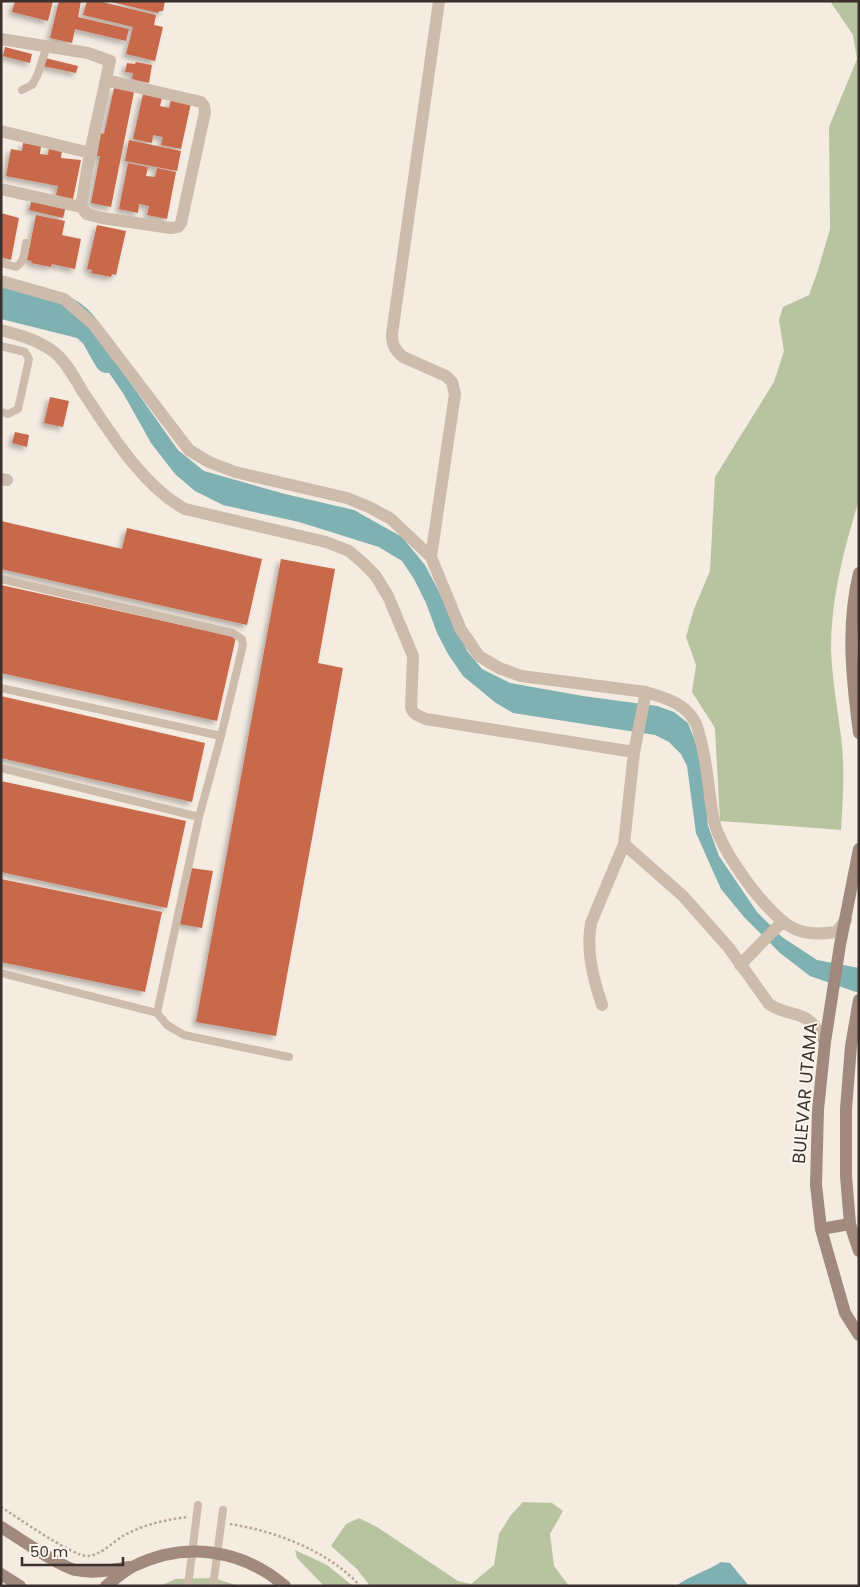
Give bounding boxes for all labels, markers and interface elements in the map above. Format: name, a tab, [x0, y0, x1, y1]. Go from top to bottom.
street label: BULEVAR UTAMA	[786, 1021, 823, 1165]
scale bar	[22, 1534, 124, 1566]
text: 50 m	[30, 1541, 68, 1562]

